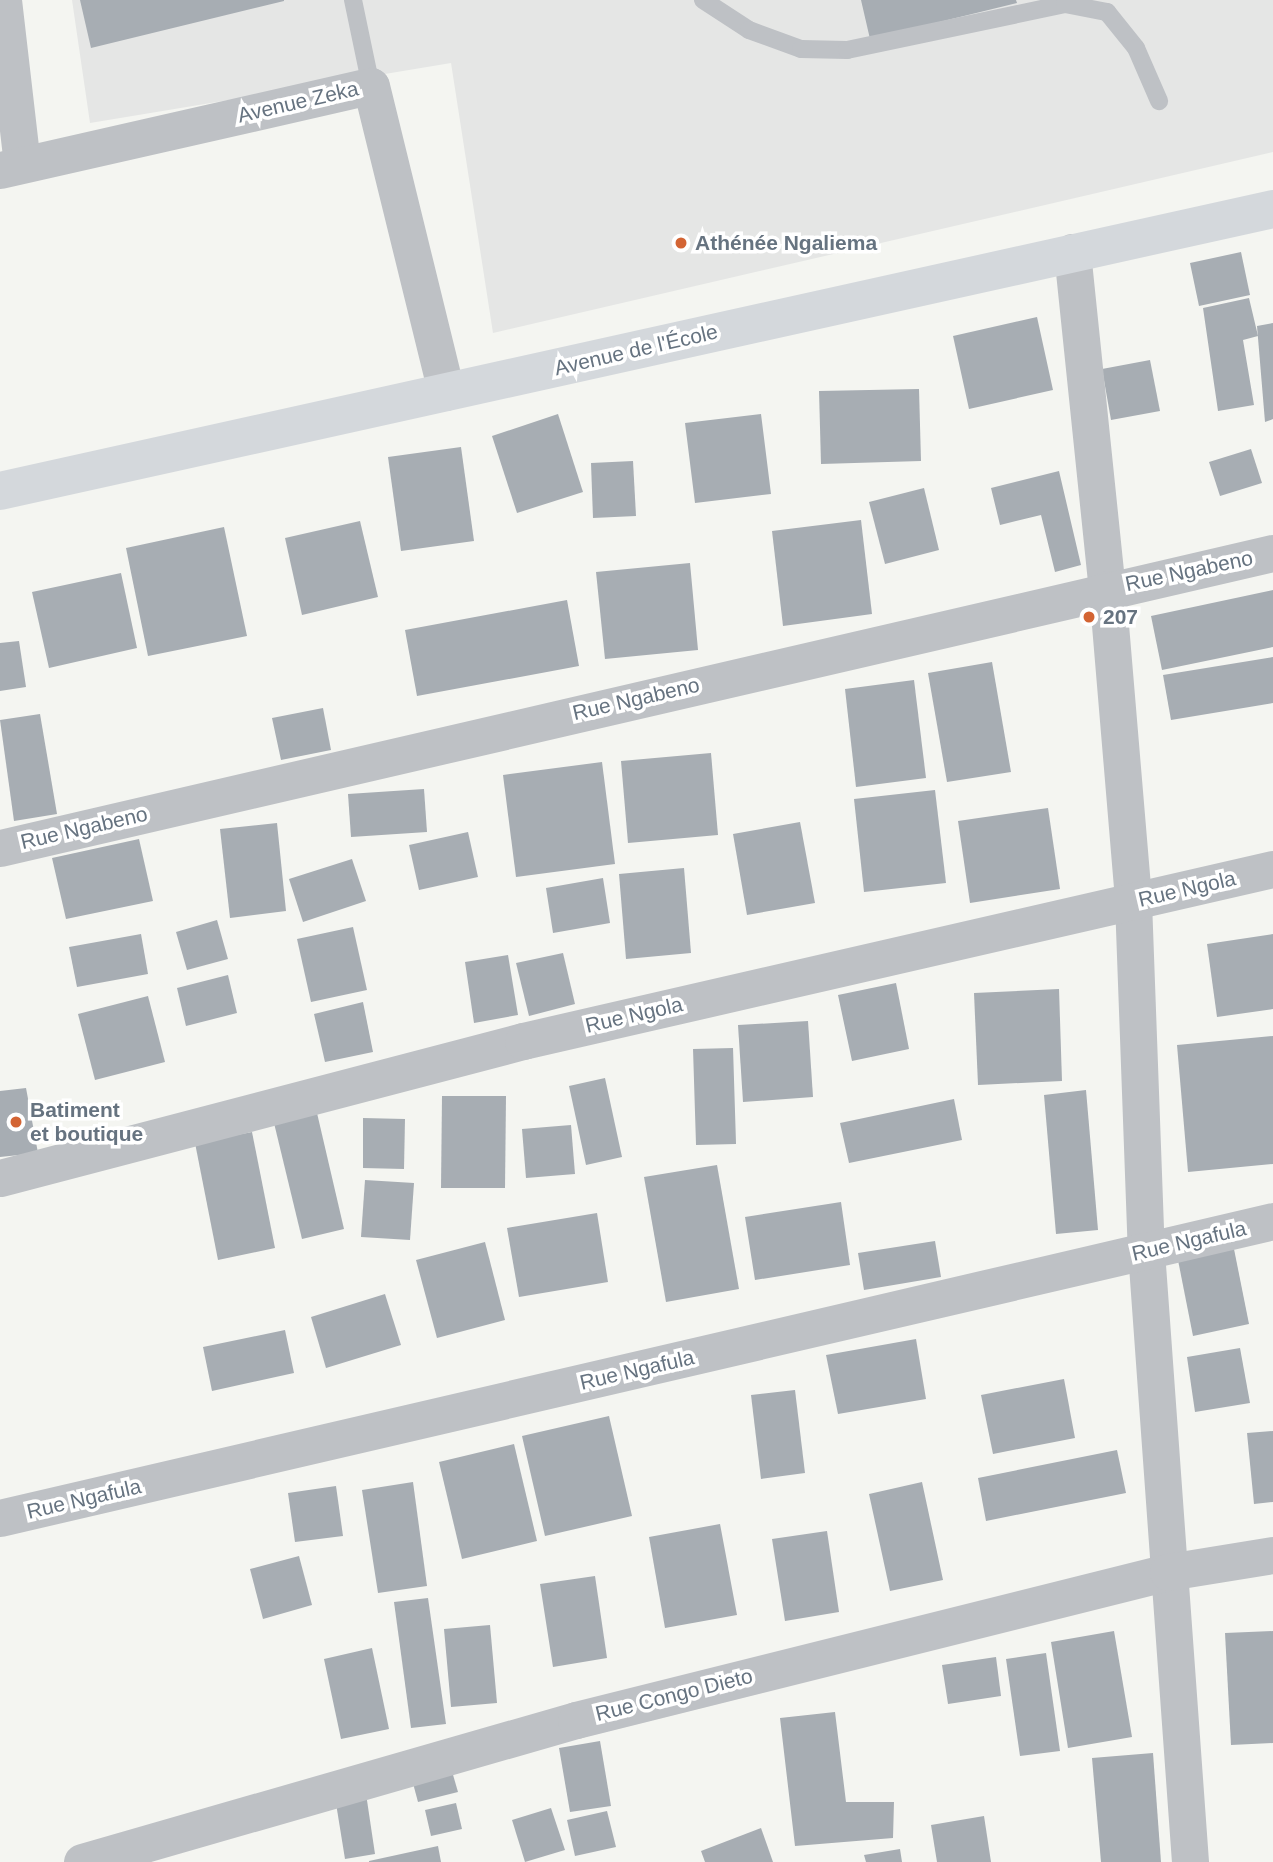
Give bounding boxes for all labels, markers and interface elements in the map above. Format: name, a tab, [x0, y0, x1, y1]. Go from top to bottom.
street label: Avenue Zeka	[235, 76, 361, 128]
place label: Athénée Ngaliema	[695, 230, 877, 256]
marker: Athénée Ngaliema	[673, 235, 689, 251]
street label: Avenue de l'École	[552, 319, 720, 381]
street label: Rue Ngabeno	[1123, 545, 1255, 597]
place label: 207	[1103, 604, 1138, 630]
marker: 207	[1081, 609, 1097, 625]
street label: Rue Ngabeno	[570, 672, 702, 726]
street label: Rue Ngabeno	[18, 801, 150, 855]
street label: Rue Ngola	[1136, 866, 1238, 912]
street label: Rue Ngola	[583, 992, 685, 1038]
place label: Batiment et boutique	[30, 1097, 143, 1147]
marker: Batiment et boutique	[8, 1114, 24, 1130]
street label: Rue Ngafula	[1129, 1216, 1249, 1266]
street label: Rue Ngafula	[577, 1345, 697, 1395]
street label: Rue Ngafula	[24, 1474, 144, 1524]
street label: Rue Congo Dieto	[593, 1663, 755, 1727]

